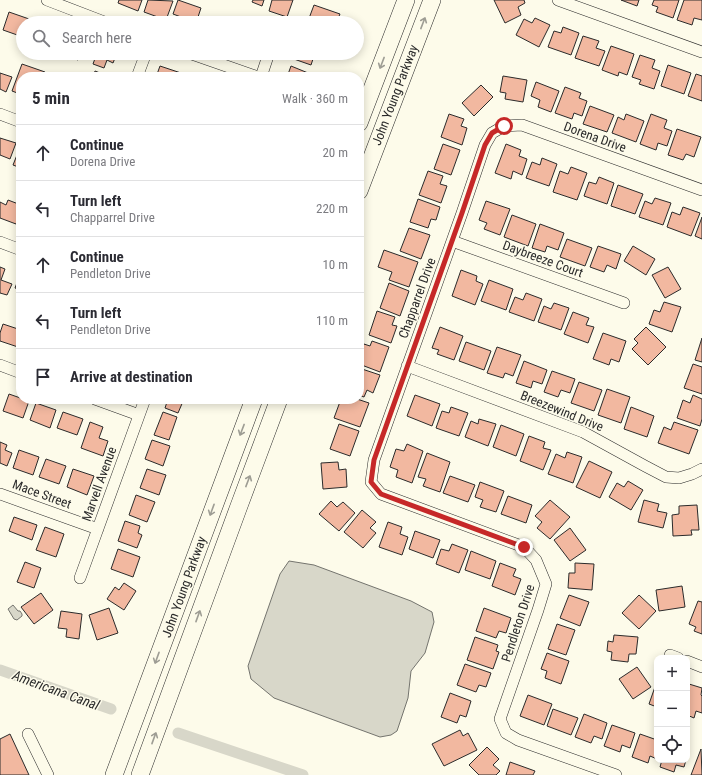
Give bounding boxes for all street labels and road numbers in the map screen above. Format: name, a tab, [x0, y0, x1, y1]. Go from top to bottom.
street label: John Young Parkway	[369, 42, 421, 147]
street label: Dorena Drive	[562, 119, 628, 155]
street label: Daybreeze Court	[501, 238, 585, 281]
street label: Chapparrel Drive	[395, 256, 439, 340]
street label: Breezewind Drive	[518, 388, 606, 434]
street label: Marvell Avenue	[79, 445, 119, 523]
street label: Mace Street	[10, 476, 74, 512]
street label: John Young Parkway	[159, 534, 209, 640]
street label: Pendleton Drive	[498, 582, 538, 664]

